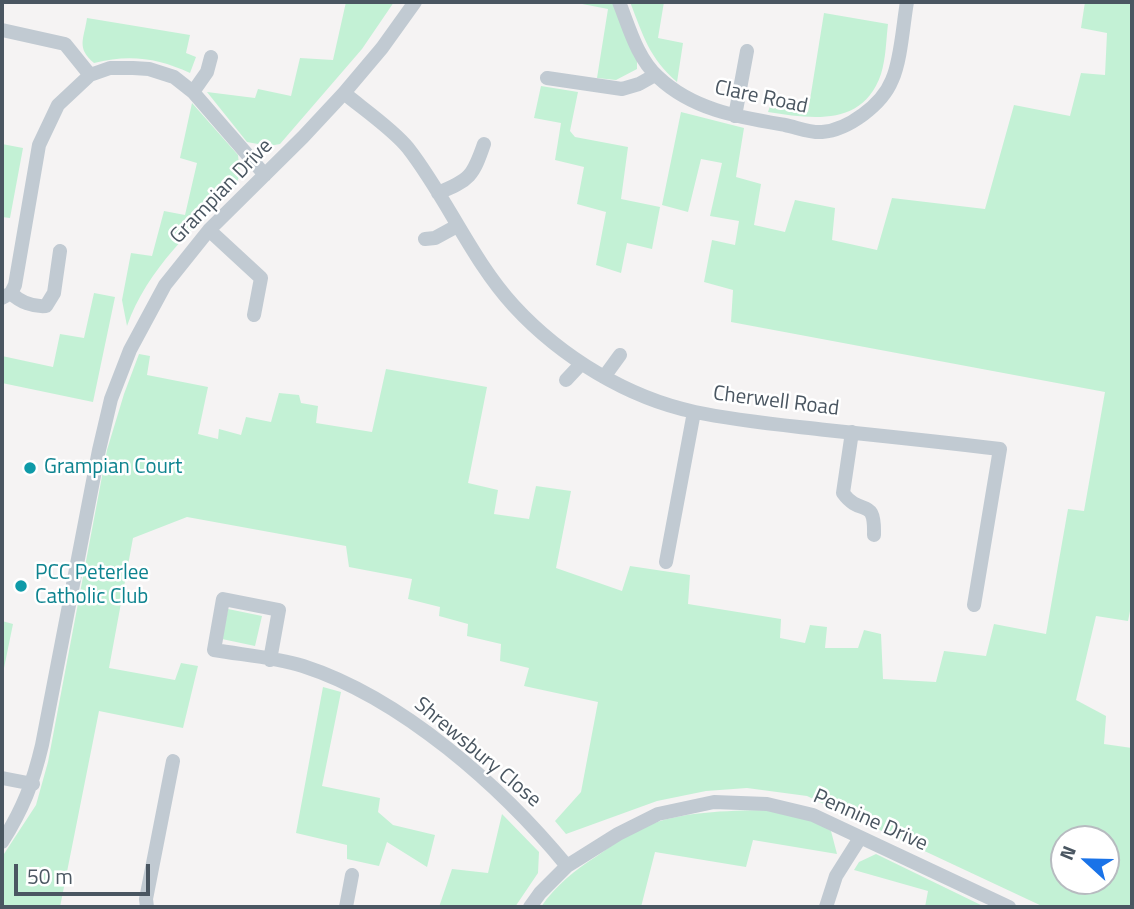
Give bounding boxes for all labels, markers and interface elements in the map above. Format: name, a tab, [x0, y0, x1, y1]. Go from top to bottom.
street label: Clare Road	[712, 76, 810, 120]
street label: Grampian Drive	[166, 134, 278, 250]
street label: Cherwell Road	[712, 382, 840, 422]
place label: Grampian Court	[44, 455, 182, 481]
marker: Grampian Court	[22, 460, 38, 476]
place label: PCC Peterlee Catholic Club	[35, 561, 149, 611]
marker: PCC Peterlee Catholic Club	[13, 578, 29, 594]
street label: Shrewsbury Close	[408, 693, 546, 813]
street label: Pennine Drive	[809, 785, 931, 857]
north arrow	[1050, 825, 1120, 895]
text: N	[1051, 841, 1083, 864]
scale bar	[18, 850, 154, 894]
text: 50 m	[27, 860, 73, 892]

